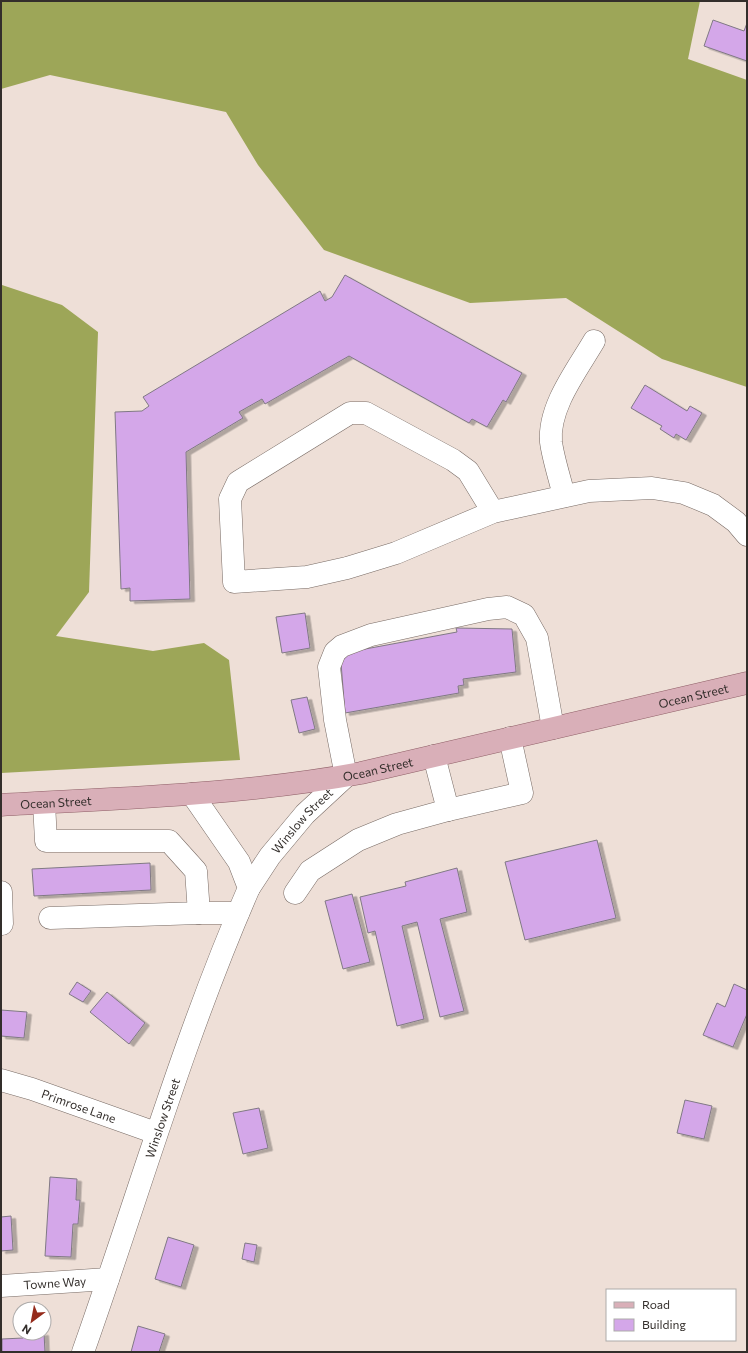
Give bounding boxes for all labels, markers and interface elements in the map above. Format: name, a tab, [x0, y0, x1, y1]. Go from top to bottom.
street label: Ocean Street	[657, 681, 730, 710]
street label: Ocean Street	[342, 754, 414, 783]
street label: Winslow Street	[268, 785, 335, 856]
street label: Ocean Street	[20, 793, 92, 811]
street label: Winslow Street	[142, 1076, 182, 1160]
street label: Primrose Lane	[40, 1086, 118, 1125]
street label: Towne Way	[23, 1273, 87, 1292]
legend	[606, 1289, 736, 1341]
text: Road	[642, 1297, 670, 1311]
north arrow	[12, 1301, 52, 1341]
text: Building	[642, 1317, 686, 1331]
text: N	[19, 1322, 33, 1338]

